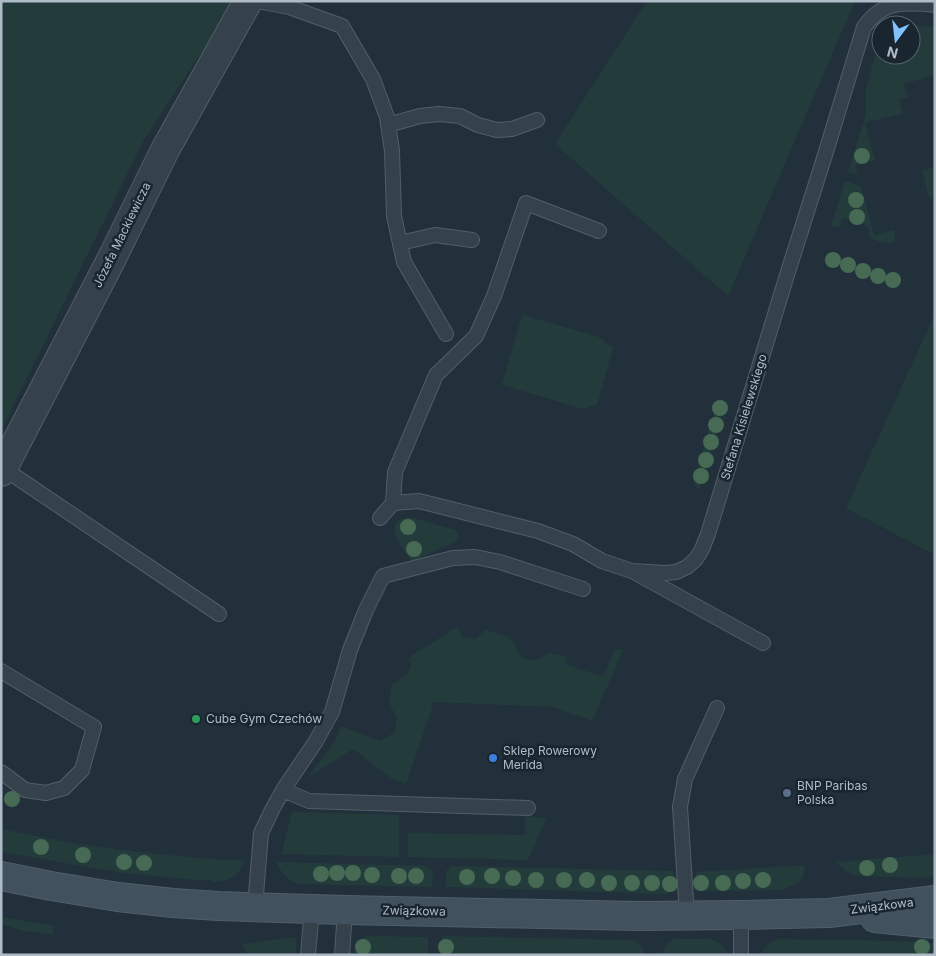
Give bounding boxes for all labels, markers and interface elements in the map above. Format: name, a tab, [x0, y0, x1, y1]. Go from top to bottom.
north arrow	[871, 15, 921, 65]
text: N	[885, 43, 900, 63]
street label: Józefa Mackiewicza	[90, 180, 154, 290]
street label: Stefana Kisielewskiego	[717, 352, 770, 482]
place label: Cube Gym Czechów	[206, 711, 322, 726]
marker: Cube Gym Czechów	[190, 713, 202, 725]
place label: Sklep Rowerowy Merida	[503, 743, 597, 772]
marker: Sklep Rowerowy Merida	[487, 752, 499, 764]
place label: BNP Paribas Polska	[797, 778, 867, 807]
marker: BNP Paribas Polska	[781, 787, 793, 799]
street label: Związkowa	[850, 894, 914, 917]
street label: Związkowa	[382, 902, 446, 919]

